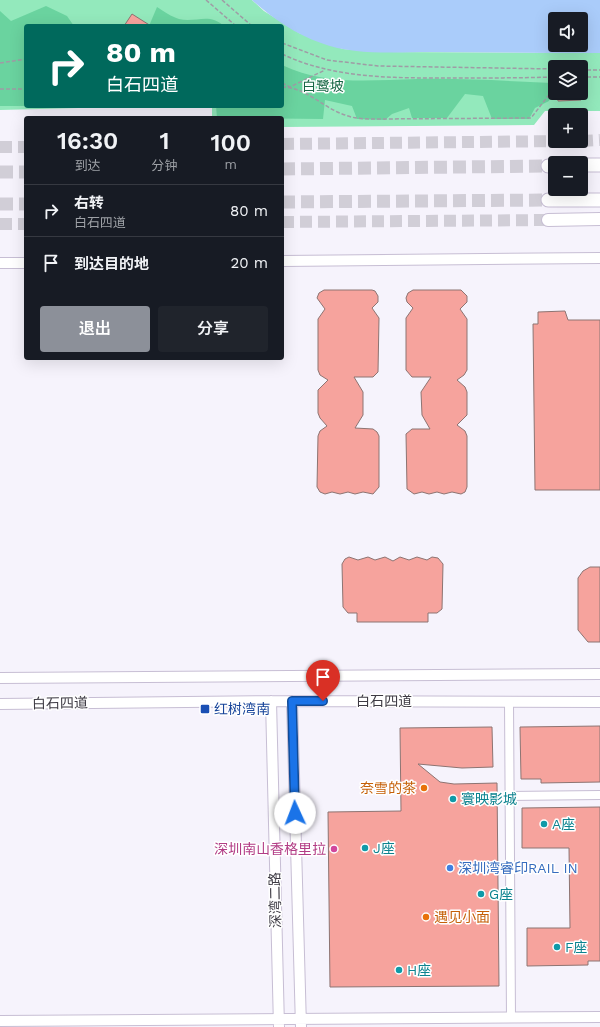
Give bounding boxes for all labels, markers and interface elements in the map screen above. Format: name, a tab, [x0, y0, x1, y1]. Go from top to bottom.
map controls	[548, 12, 588, 196]
button: sound	[548, 12, 588, 52]
text: 80 m	[106, 36, 176, 69]
icon: right	[40, 40, 92, 92]
button: layers	[548, 60, 588, 100]
text: 白石四道	[106, 74, 178, 95]
park label: 白鹭坡	[302, 78, 344, 94]
button: +	[548, 108, 588, 148]
text: 16:30	[57, 127, 118, 155]
text: 1	[159, 127, 169, 155]
text: 100	[210, 129, 251, 157]
button: −	[548, 156, 588, 196]
text: m	[224, 157, 237, 172]
text: 到达	[75, 158, 101, 173]
text: 分钟	[151, 158, 177, 173]
text: 右转	[74, 194, 104, 212]
icon: right	[40, 200, 62, 222]
text: 80 m	[230, 202, 268, 220]
text: 白石四道	[74, 215, 126, 230]
icon: arrive	[40, 252, 62, 274]
text: 20 m	[231, 254, 268, 272]
text: 到达目的地	[74, 255, 149, 273]
button: 退出	[40, 306, 150, 352]
button: 分享	[158, 306, 268, 352]
pin	[306, 660, 340, 701]
icon: arrive	[312, 666, 334, 688]
street label: 白石四道	[356, 693, 412, 709]
street label: 白石四道	[32, 695, 88, 711]
place label: 红树湾南	[214, 701, 270, 717]
marker: 红树湾南	[199, 703, 211, 715]
place label: 奈雪的茶	[360, 780, 416, 796]
marker: 奈雪的茶	[419, 783, 429, 793]
place label: 寰映影城	[461, 791, 517, 807]
position arrow	[274, 792, 316, 834]
marker: 寰映影城	[448, 794, 458, 804]
place label: A座	[552, 816, 575, 832]
marker: A座	[539, 819, 549, 829]
place label: J座	[373, 840, 395, 856]
place label: 深圳南山香格里拉	[214, 841, 326, 857]
marker: J座	[360, 843, 370, 853]
marker: 深圳南山香格里拉	[329, 844, 339, 854]
place label: 深圳湾睿印RAIL IN	[458, 860, 578, 876]
marker: 深圳湾睿印RAIL IN	[445, 863, 455, 873]
street label: 深湾二路	[267, 872, 283, 928]
place label: G座	[489, 886, 513, 902]
marker: G座	[476, 889, 486, 899]
place label: 遇见小面	[434, 909, 490, 925]
marker: 遇见小面	[421, 912, 431, 922]
place label: F座	[565, 939, 588, 955]
marker: F座	[552, 942, 562, 952]
place label: H座	[407, 962, 431, 978]
marker: H座	[394, 965, 404, 975]

